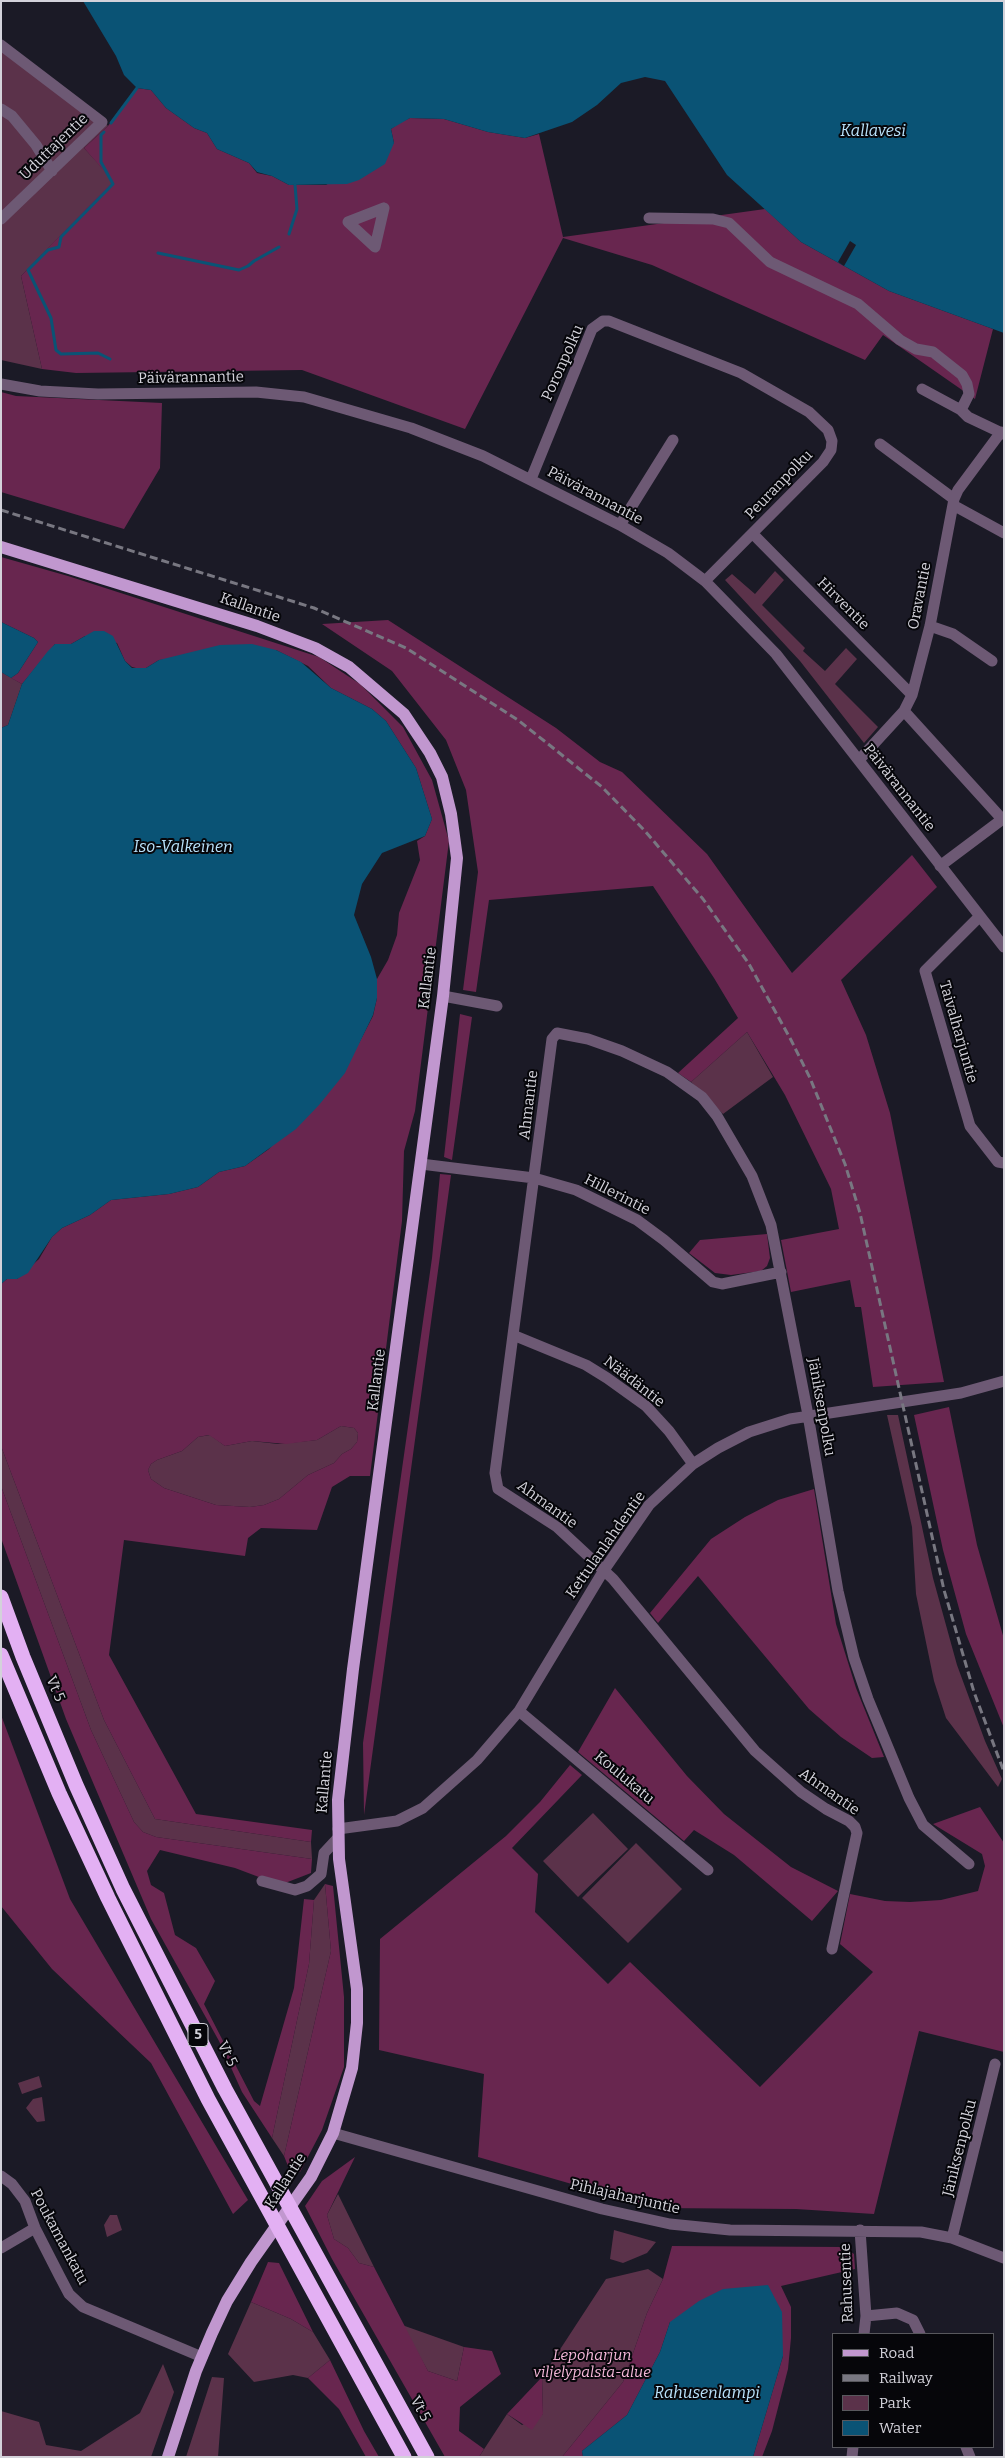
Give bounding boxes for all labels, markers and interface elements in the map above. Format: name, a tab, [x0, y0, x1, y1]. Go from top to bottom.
street label: Uduttajentie	[16, 110, 92, 184]
water label: Kallavesi	[840, 122, 906, 142]
street label: Poronpolku	[538, 322, 588, 404]
street label: Päivärannantie	[138, 368, 244, 388]
street label: Peuranpolku	[741, 447, 817, 523]
street label: Päivärannantie	[544, 463, 646, 529]
street label: Oravantie	[905, 561, 935, 631]
street label: Hirventie	[813, 574, 873, 634]
street label: Kallantie	[218, 589, 282, 627]
street label: Päivärannantie	[859, 741, 939, 835]
water label: Iso-Valkeinen	[133, 838, 233, 858]
street label: Kallantie	[415, 946, 441, 1010]
street label: Taivalharjuntie	[935, 979, 981, 1085]
street label: Ahmantie	[516, 1069, 542, 1141]
street label: Hillerintie	[581, 1171, 653, 1219]
street label: Kallantie	[364, 1348, 390, 1412]
street label: Näädäntie	[600, 1353, 668, 1411]
street label: Jäniksenpolku	[804, 1357, 838, 1457]
street label: Ahmantie	[513, 1477, 581, 1533]
street label: Kettulanlahdentie	[562, 1488, 650, 1602]
street label: Vt 5	[42, 1673, 68, 1705]
street label: Koulukatu	[590, 1748, 658, 1808]
street label: Kallantie	[313, 1750, 337, 1814]
street label: Ahmantie	[795, 1765, 863, 1819]
road number: 5	[188, 2024, 208, 2046]
street label: Vt 5	[213, 2038, 241, 2070]
street label: Jäniksenpolku	[939, 2098, 981, 2198]
street label: Kallantie	[261, 2150, 311, 2212]
street label: Pihlajaharjuntie	[568, 2176, 682, 2218]
street label: Poukamankatu	[26, 2186, 92, 2288]
street label: Rahusentie	[837, 2243, 857, 2323]
legend	[832, 2333, 995, 2448]
text: Road	[879, 2344, 914, 2362]
park label: Lepoharjun viljelypalsta-alue	[533, 2347, 651, 2382]
text: Railway	[879, 2369, 933, 2387]
water label: Rahusenlampi	[654, 2384, 760, 2404]
street label: Vt 5	[406, 2393, 434, 2425]
text: Park	[879, 2394, 911, 2412]
text: Water	[879, 2419, 921, 2437]

